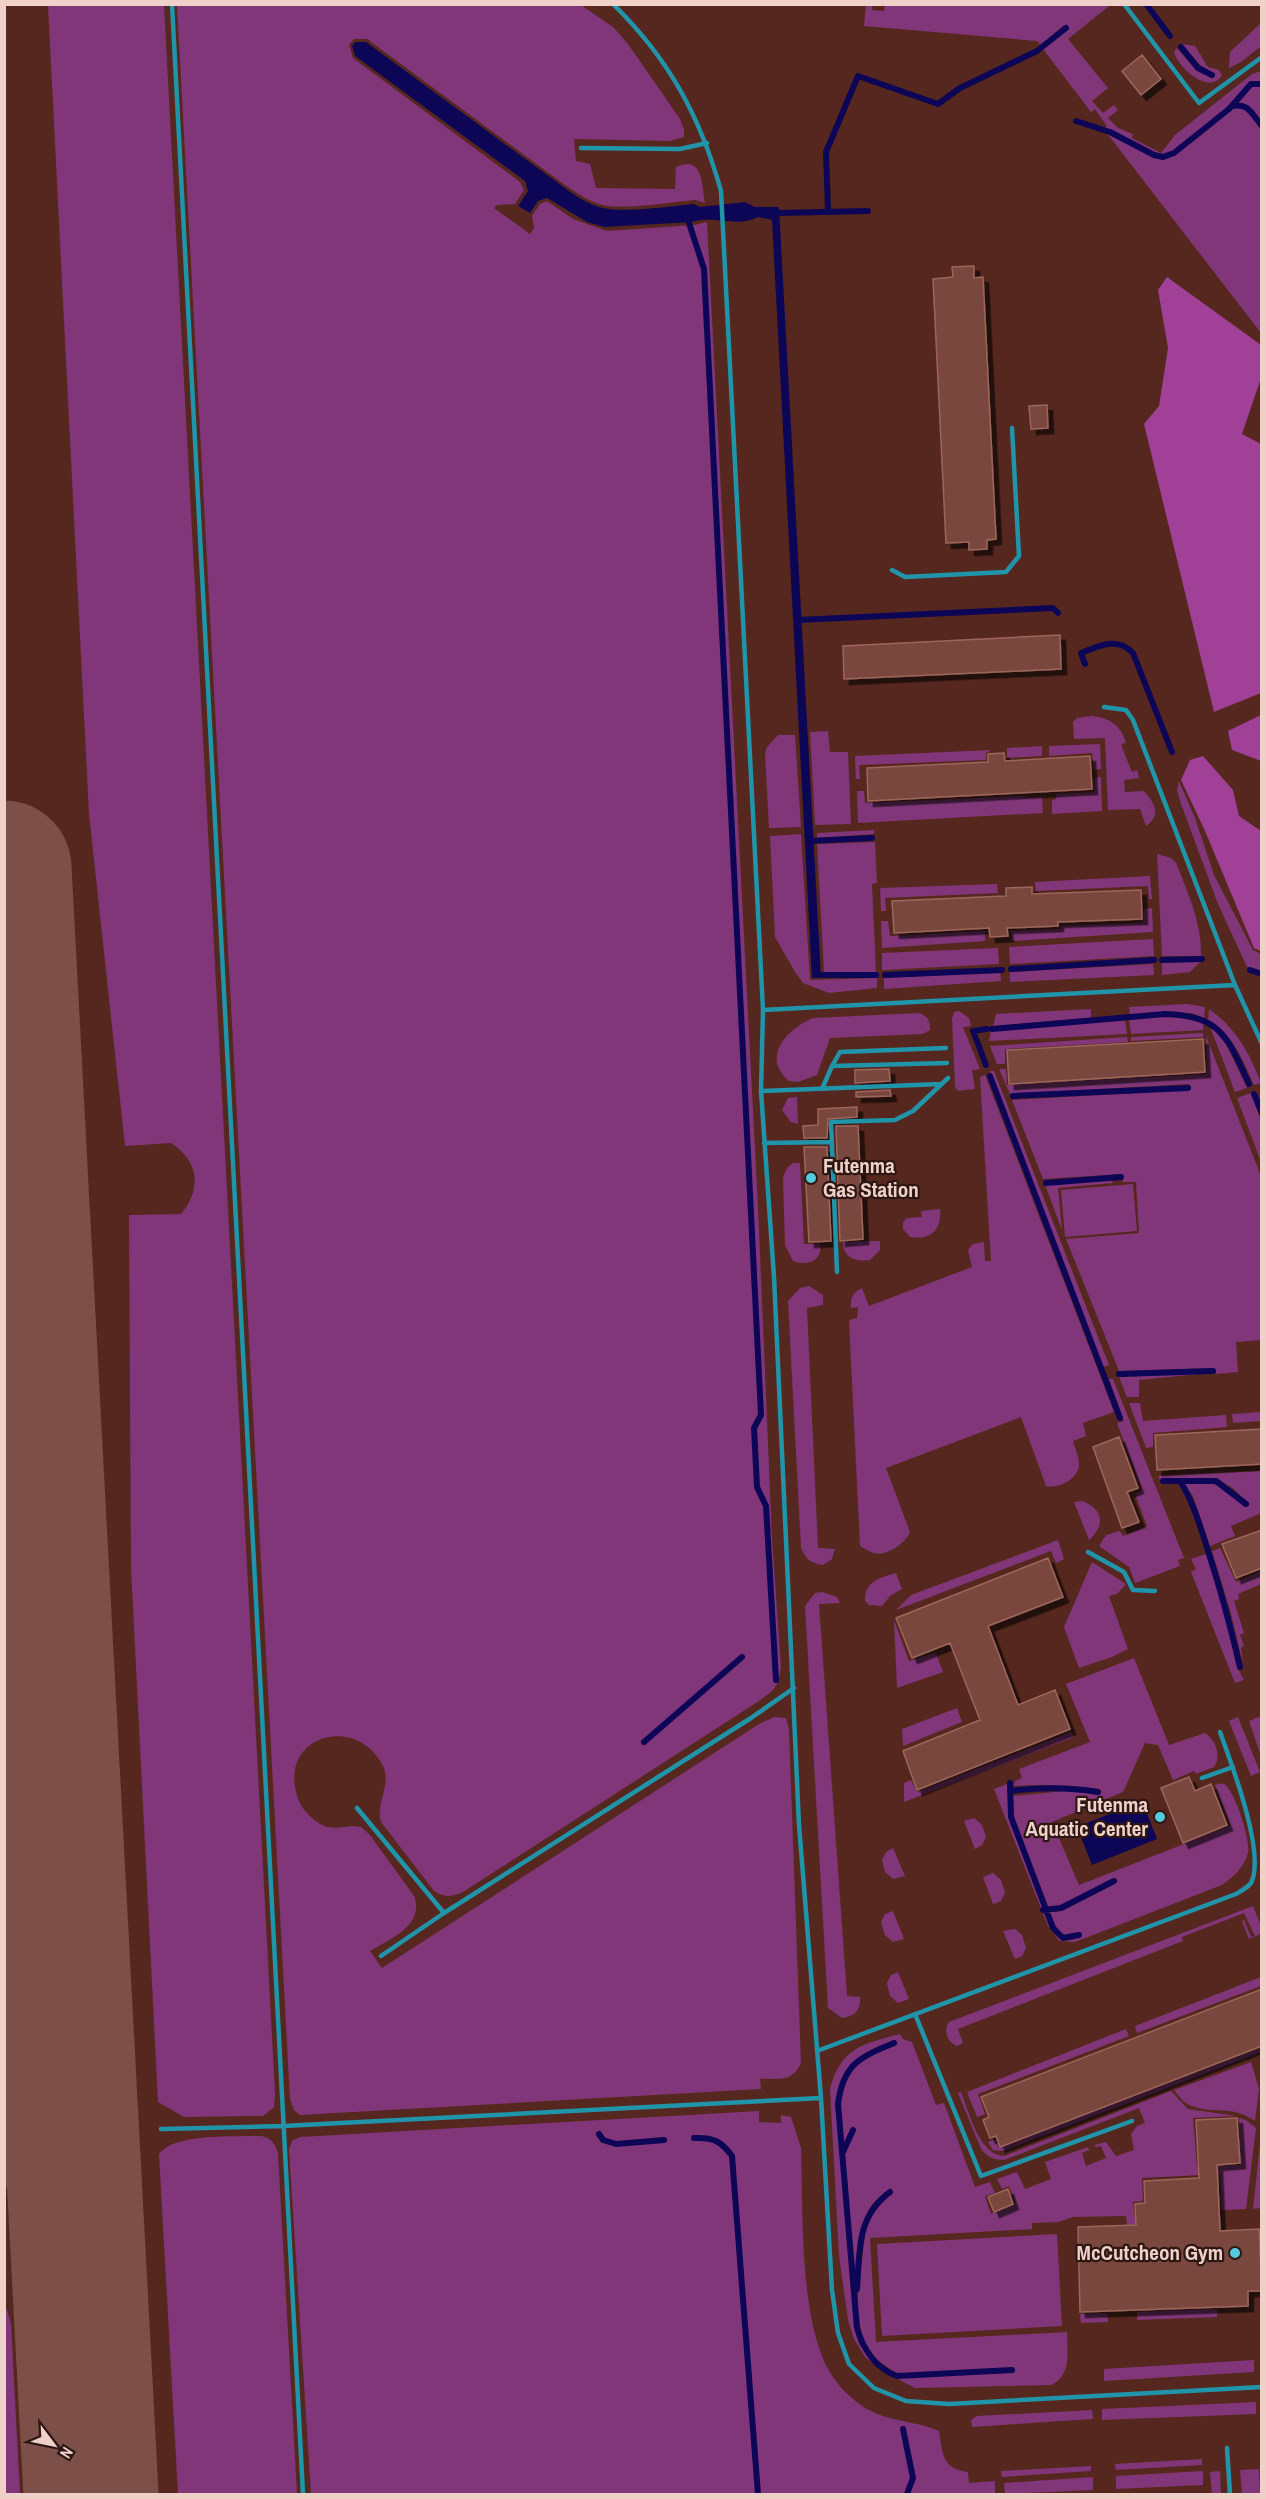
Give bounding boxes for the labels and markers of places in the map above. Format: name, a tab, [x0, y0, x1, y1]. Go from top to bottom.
place label: Futenma Gas Station	[823, 1151, 919, 1204]
marker: Futenma Gas Station	[804, 1171, 818, 1185]
place label: Futenma Aquatic Center	[1026, 1790, 1148, 1843]
marker: Futenma Aquatic Center	[1153, 1810, 1167, 1824]
place label: McCutcheon Gym	[1077, 2238, 1223, 2267]
marker: McCutcheon Gym	[1228, 2246, 1242, 2260]

